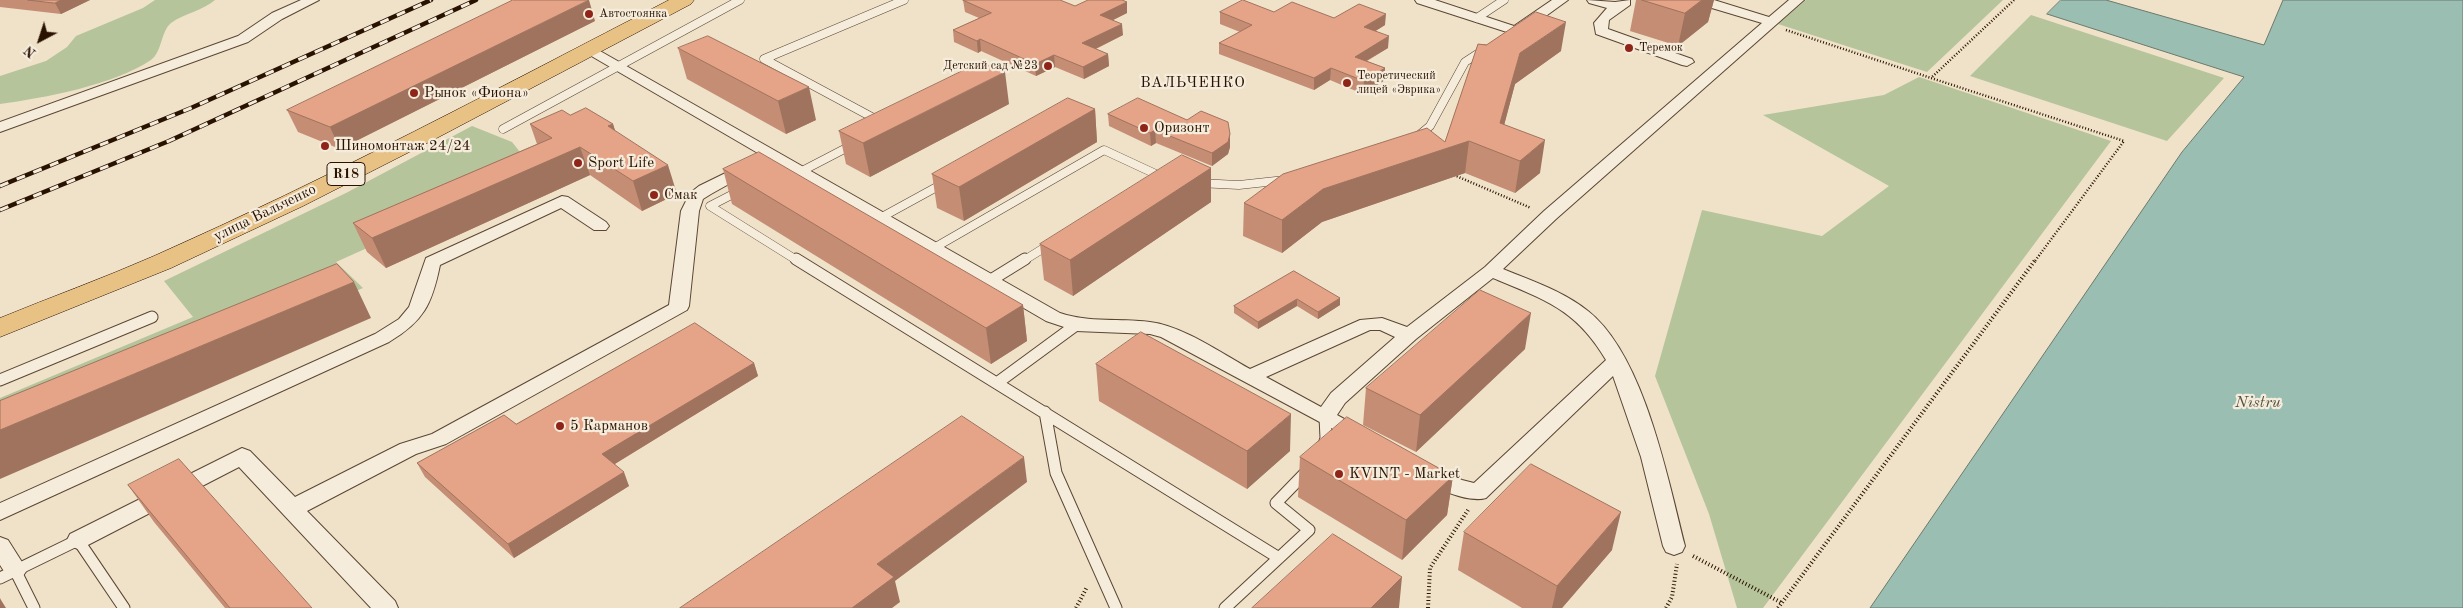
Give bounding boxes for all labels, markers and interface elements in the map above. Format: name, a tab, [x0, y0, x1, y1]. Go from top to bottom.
place label: Автостоянка	[599, 7, 667, 21]
marker: Автостоянка	[583, 8, 595, 20]
north arrow	[15, 15, 65, 65]
place label: Теремок	[1639, 41, 1683, 55]
marker: Теремок	[1623, 42, 1635, 54]
text: N	[22, 43, 39, 60]
place label: Детский сад №23	[943, 59, 1038, 73]
marker: Детский сад №23	[1042, 60, 1054, 72]
place label: Теоретический лицей «Эврика»	[1357, 69, 1441, 97]
district label: ВАЛЬЧЕНКО	[1139, 74, 1247, 92]
marker: Теоретический лицей «Эврика»	[1341, 77, 1353, 89]
place label: Рынок «Фиона»	[424, 84, 529, 102]
marker: Рынок «Фиона»	[408, 87, 420, 99]
place label: Оризонт	[1154, 119, 1210, 137]
marker: Оризонт	[1138, 122, 1150, 134]
place label: Шиномонтаж 24/24	[335, 137, 471, 155]
marker: Шиномонтаж 24/24	[319, 140, 331, 152]
place label: Sport Life	[588, 154, 654, 172]
marker: Sport Life	[572, 157, 584, 169]
road number: R18	[327, 162, 365, 185]
street label: улица Вальченко	[211, 180, 319, 246]
place label: Смак	[664, 186, 698, 204]
marker: Смак	[648, 189, 660, 201]
water label: Nistru	[2235, 393, 2281, 413]
place label: 5 Карманов	[570, 417, 648, 435]
marker: 5 Карманов	[554, 420, 566, 432]
place label: KVINT - Market	[1349, 465, 1460, 483]
marker: KVINT - Market	[1333, 468, 1345, 480]

